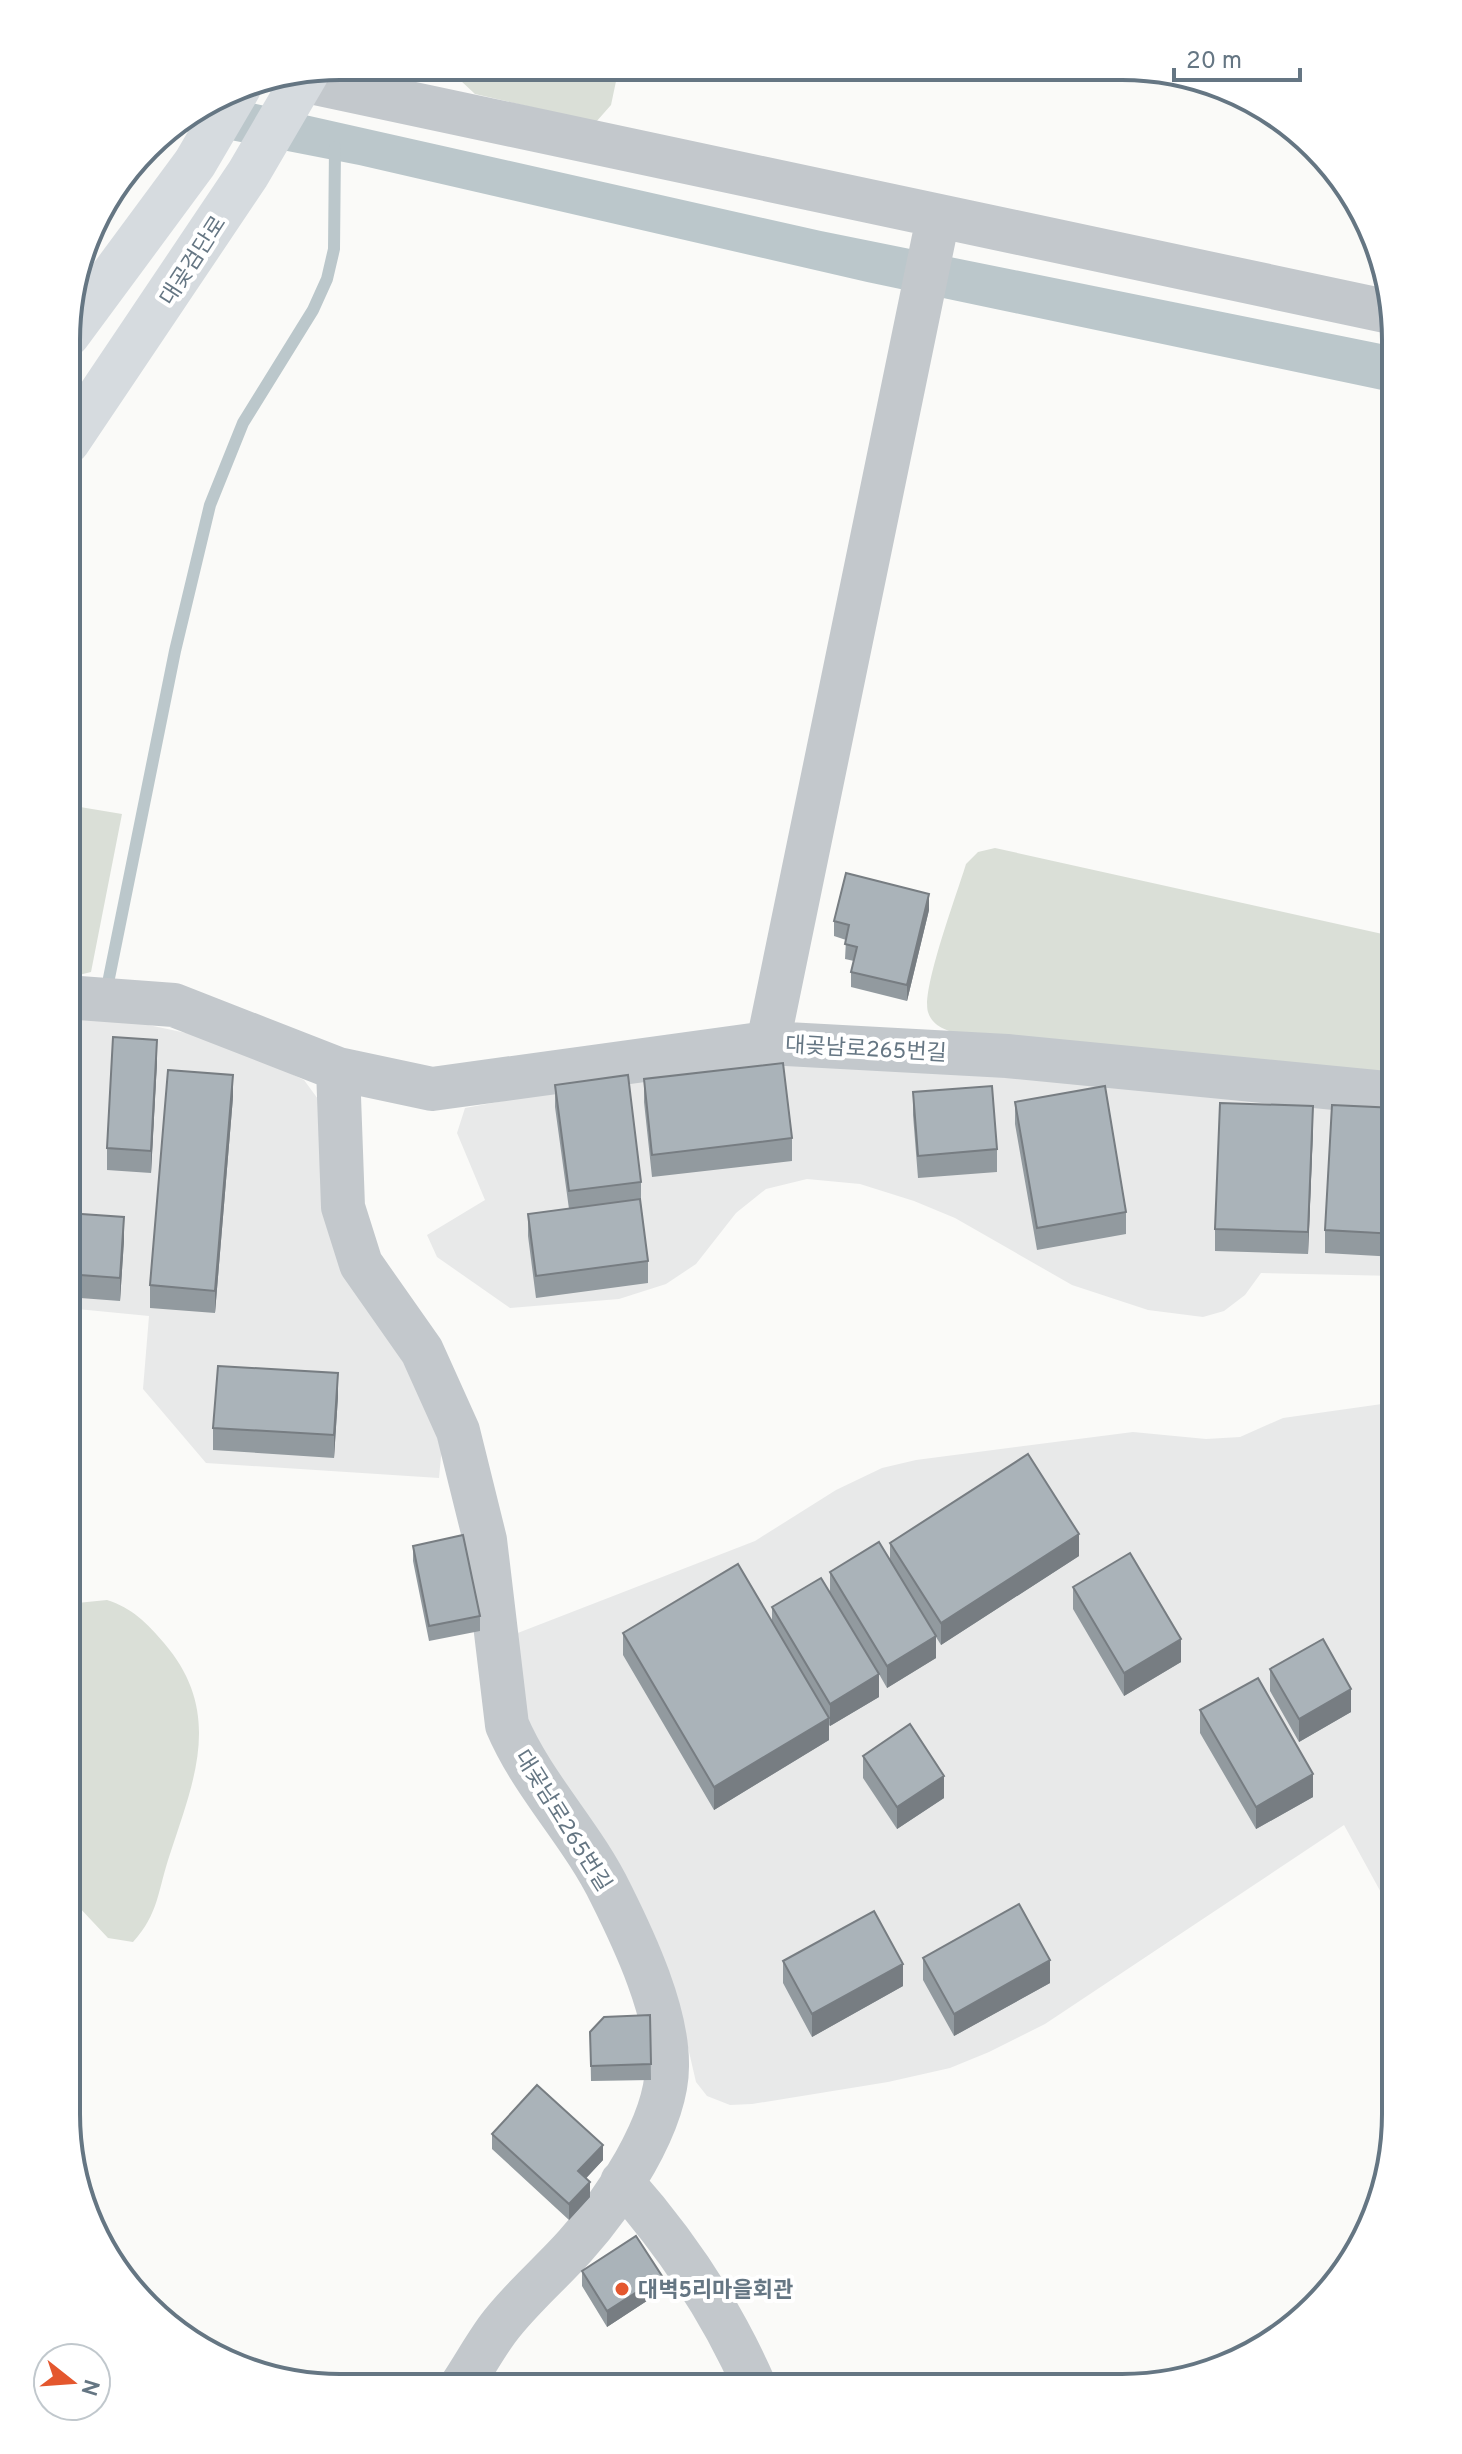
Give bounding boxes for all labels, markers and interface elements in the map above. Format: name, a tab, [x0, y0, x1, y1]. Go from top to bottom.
scale bar	[1174, 32, 1300, 82]
text: 20 m	[1186, 47, 1242, 77]
street label: 대곶검단로	[155, 212, 233, 311]
street label: 대곶남로265번길	[784, 1033, 947, 1068]
street label: 대곶남로265번길	[508, 1746, 616, 1897]
place label: 대벽5리마을회관	[638, 2278, 793, 2305]
marker: 대벽5리마을회관	[613, 2280, 631, 2298]
north arrow	[32, 2342, 112, 2422]
text: N	[74, 2376, 104, 2399]

